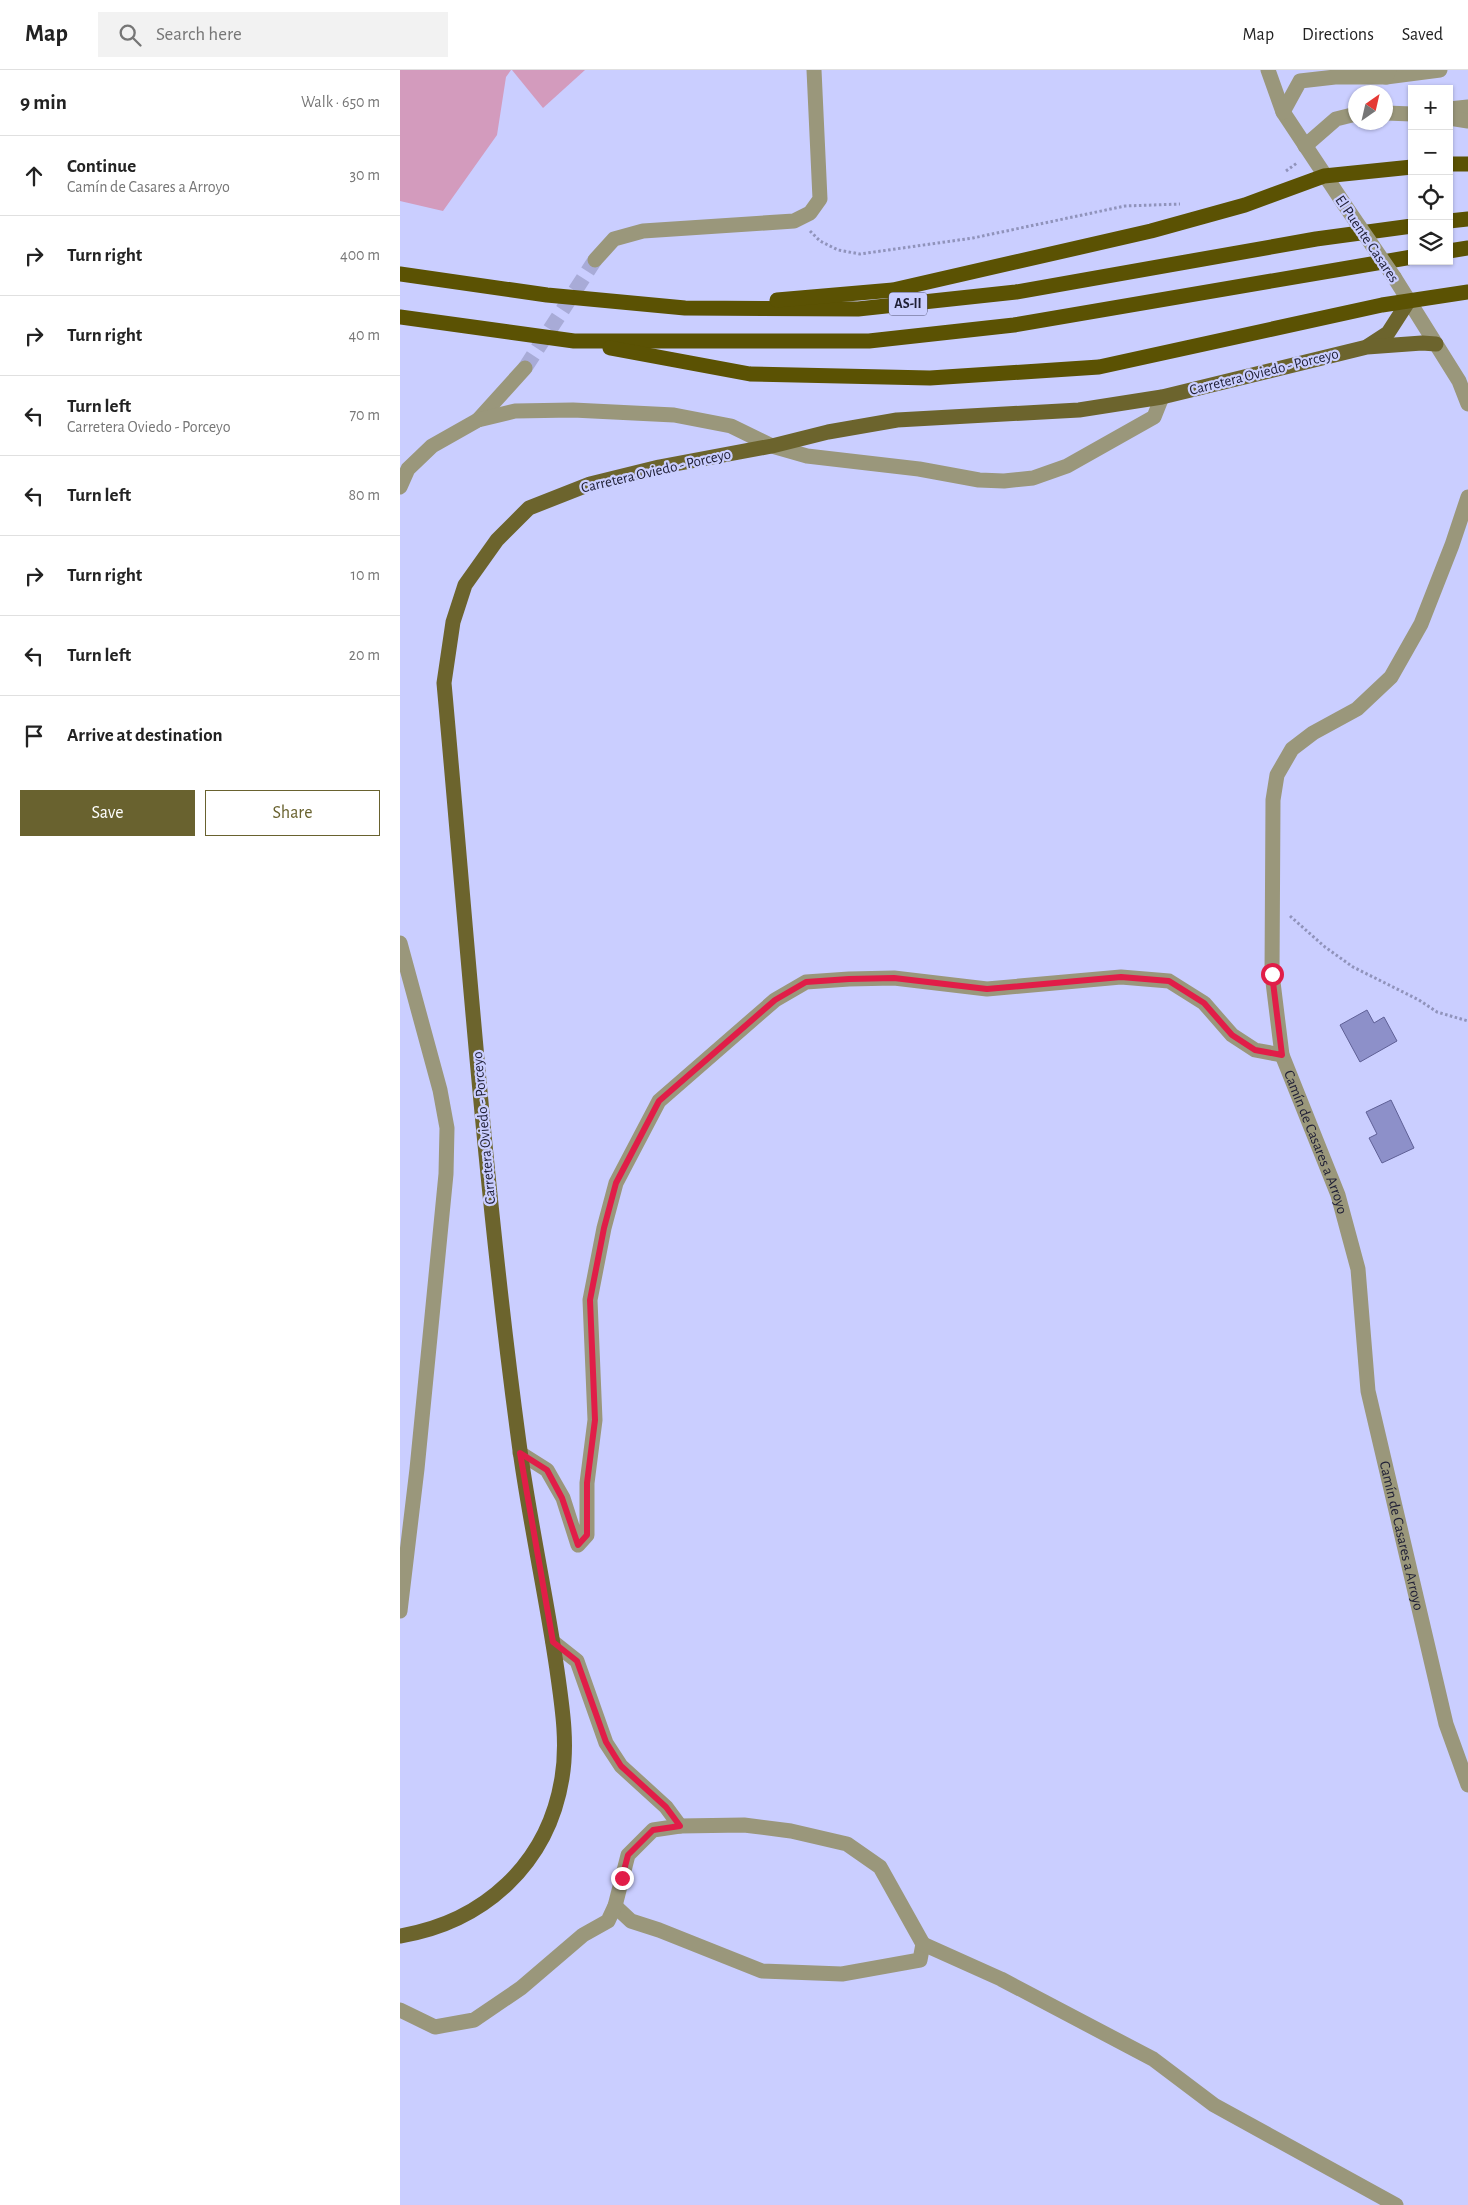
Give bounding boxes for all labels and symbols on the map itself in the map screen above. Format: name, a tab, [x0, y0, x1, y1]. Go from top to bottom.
north arrow	[1348, 85, 1393, 130]
street label: El Puente Casares	[1332, 193, 1402, 285]
road number: AS-II	[889, 292, 927, 315]
street label: Carretera Oviedo - Porceyo	[1188, 346, 1340, 398]
street label: Carretera Oviedo - Porceyo	[580, 446, 732, 496]
route start	[1261, 963, 1284, 986]
street label: Carretera Oviedo - Porceyo	[470, 1051, 498, 1205]
street label: Camín de Casares a Arroyo	[1281, 1068, 1350, 1215]
street label: Camín de Casares a Arroyo	[1377, 1460, 1427, 1612]
route end	[611, 1867, 634, 1890]

